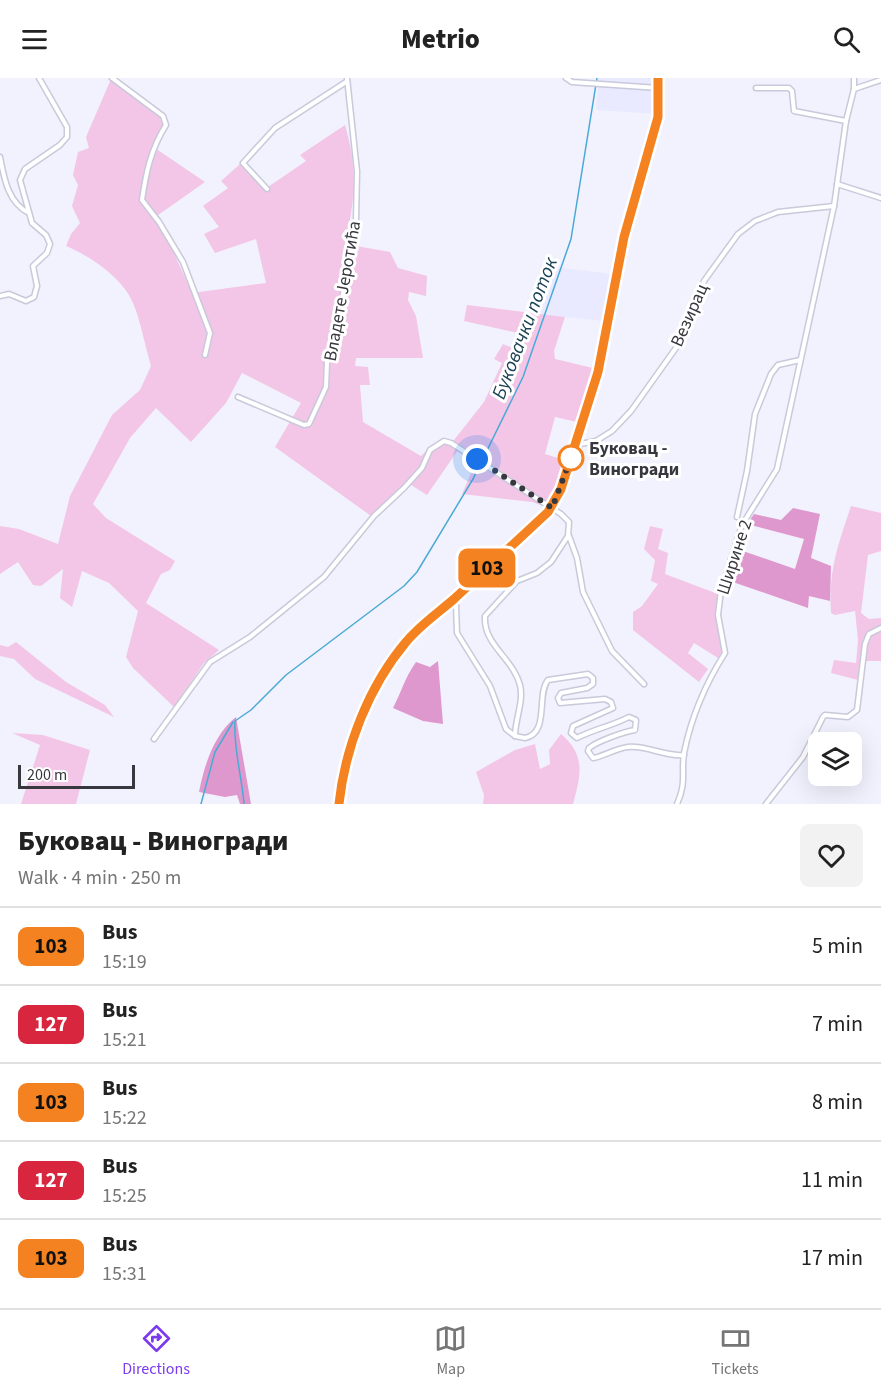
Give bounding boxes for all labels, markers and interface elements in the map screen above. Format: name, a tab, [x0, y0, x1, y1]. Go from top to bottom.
text: Metrio	[401, 20, 480, 59]
icon: menu	[18, 23, 51, 56]
icon: search	[830, 23, 863, 56]
street label: Владете Јеротића	[318, 219, 367, 363]
water label: Буковачки поток	[485, 253, 565, 403]
street label: Везирац	[664, 280, 714, 351]
place label: Буковац - Виногради	[589, 436, 679, 482]
your location	[462, 444, 492, 474]
marker: Буковац - Виногради	[558, 445, 584, 471]
street label: Ширине 2	[711, 516, 758, 598]
line badge: 103	[452, 548, 522, 588]
text: 103	[470, 553, 504, 583]
map controls	[808, 732, 862, 786]
button: layers	[808, 732, 862, 786]
scale bar	[18, 762, 135, 790]
text: 200 m	[27, 764, 67, 786]
text: Буковац - Виногради	[18, 821, 288, 861]
button: heart	[800, 824, 863, 887]
text: Walk · 4 min · 250 m	[18, 864, 181, 892]
text: Bus	[102, 916, 138, 948]
text: 5 min	[812, 930, 863, 962]
text: 103	[34, 931, 68, 961]
text: 15:19	[102, 948, 147, 976]
text: Bus	[102, 994, 138, 1026]
text: 7 min	[812, 1008, 863, 1040]
text: 127	[34, 1009, 68, 1039]
text: 15:21	[102, 1026, 147, 1054]
text: Bus	[102, 1072, 138, 1104]
text: 8 min	[812, 1086, 863, 1118]
text: 103	[34, 1087, 68, 1117]
text: 15:22	[102, 1104, 147, 1132]
text: Bus	[102, 1150, 138, 1182]
text: 11 min	[801, 1164, 863, 1196]
text: 127	[34, 1165, 68, 1195]
text: 15:25	[102, 1182, 147, 1210]
text: Bus	[102, 1228, 138, 1260]
text: 17 min	[801, 1242, 863, 1274]
text: 103	[34, 1243, 68, 1273]
text: 15:31	[102, 1260, 147, 1288]
tab: Directions	[122, 1322, 190, 1380]
tab: Map	[434, 1322, 467, 1380]
tab: Tickets	[712, 1322, 759, 1380]

